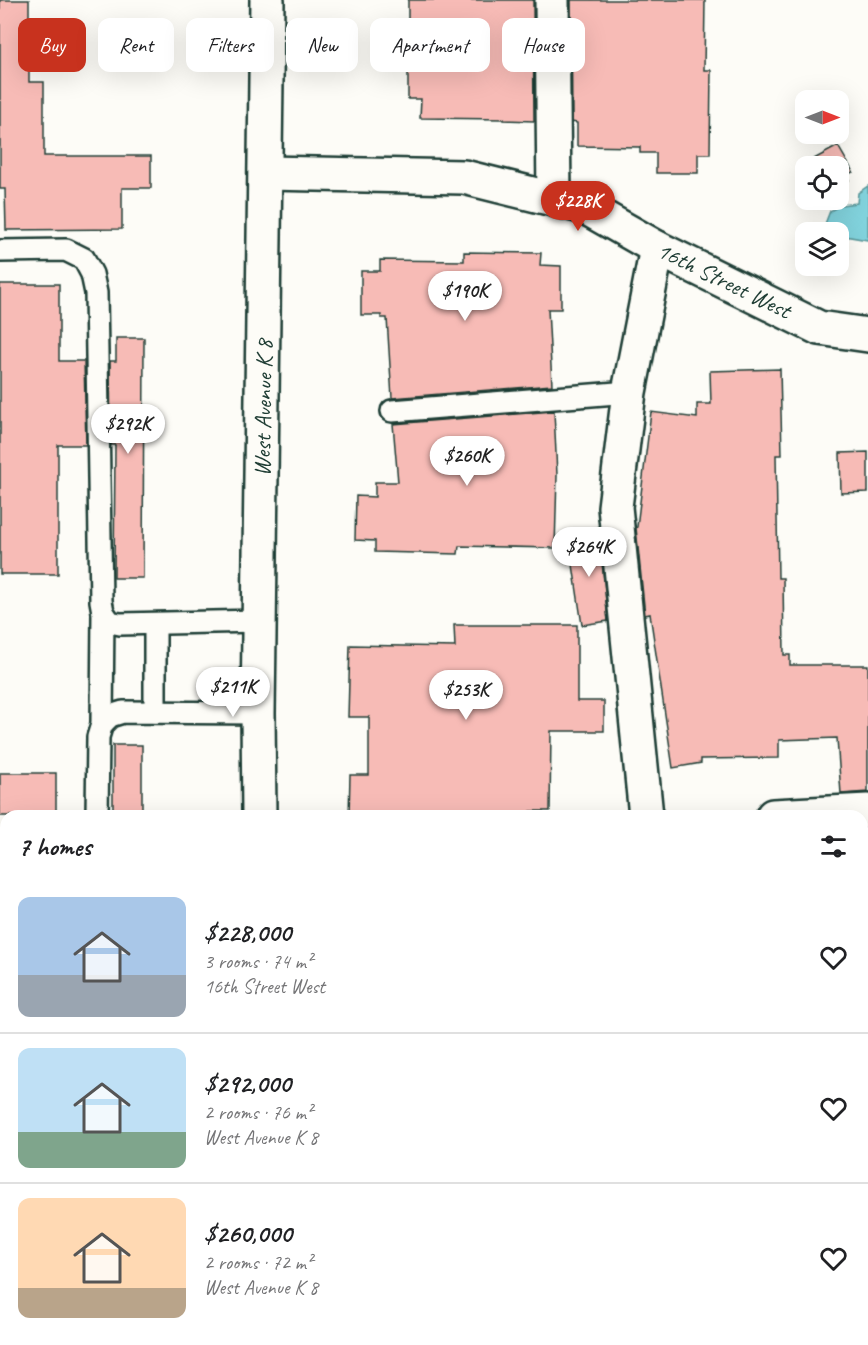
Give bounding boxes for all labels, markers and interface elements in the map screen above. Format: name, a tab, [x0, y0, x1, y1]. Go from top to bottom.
chip: Buy	[18, 18, 86, 72]
chip: Rent	[98, 18, 174, 72]
chip: Filters	[186, 18, 274, 72]
chip: New	[286, 18, 358, 72]
chip: Apartment	[370, 18, 490, 72]
chip: House	[502, 18, 585, 72]
north arrow	[795, 90, 849, 144]
map controls	[795, 90, 849, 276]
button: locate	[795, 156, 849, 210]
pin: $228K	[536, 181, 620, 232]
text: $228K	[555, 188, 601, 213]
button: layers	[795, 222, 849, 276]
street label: 16th Street West	[652, 235, 798, 326]
pin: $190K	[423, 271, 507, 322]
text: $190K	[442, 278, 488, 303]
street label: West Avenue K 8	[247, 337, 279, 477]
pin: $292K	[86, 404, 170, 455]
text: $292K	[105, 411, 151, 436]
pin: $260K	[425, 436, 509, 487]
text: $260K	[444, 443, 490, 468]
pin: $264K	[547, 527, 631, 578]
text: $264K	[566, 534, 612, 559]
pin: $211K	[191, 667, 275, 718]
pin: $253K	[424, 670, 508, 721]
text: $211K	[210, 674, 256, 699]
text: $253K	[443, 677, 489, 702]
text: 7 homes	[18, 830, 91, 863]
icon: filters	[817, 830, 850, 863]
text: $228,000	[204, 916, 291, 949]
icon: home	[66, 921, 138, 993]
icon: heart	[817, 941, 850, 974]
text: 3 rooms · 74 m²	[204, 949, 312, 974]
text: 16th Street West	[204, 974, 325, 999]
text: $292,000	[204, 1067, 291, 1100]
icon: home	[66, 1072, 138, 1144]
icon: heart	[817, 1092, 850, 1125]
text: 2 rooms · 76 m²	[204, 1100, 312, 1125]
text: West Avenue K 8	[204, 1125, 318, 1150]
text: $260,000	[204, 1217, 292, 1250]
icon: home	[66, 1222, 138, 1294]
icon: heart	[817, 1242, 850, 1275]
text: 2 rooms · 72 m²	[204, 1250, 312, 1275]
text: West Avenue K 8	[204, 1275, 318, 1300]

